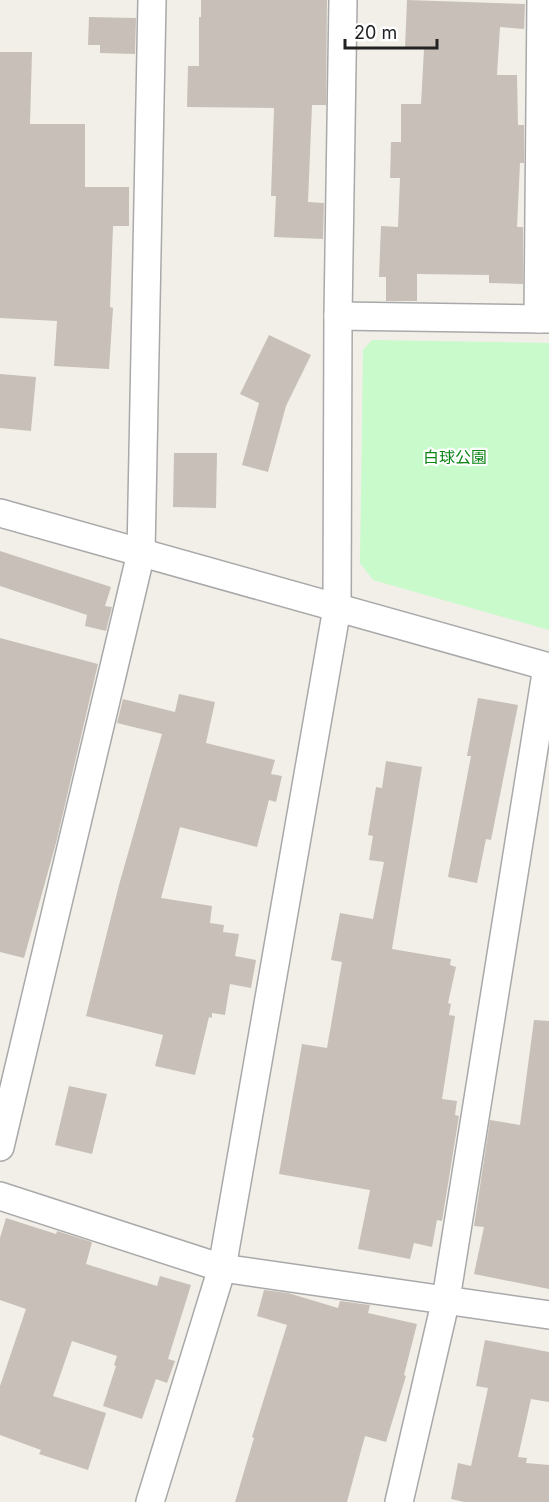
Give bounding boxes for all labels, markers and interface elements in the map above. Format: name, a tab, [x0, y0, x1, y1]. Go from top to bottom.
scale bar	[345, 12, 436, 50]
text: 20 m	[354, 22, 397, 43]
park label: 白球公園	[423, 447, 487, 467]

